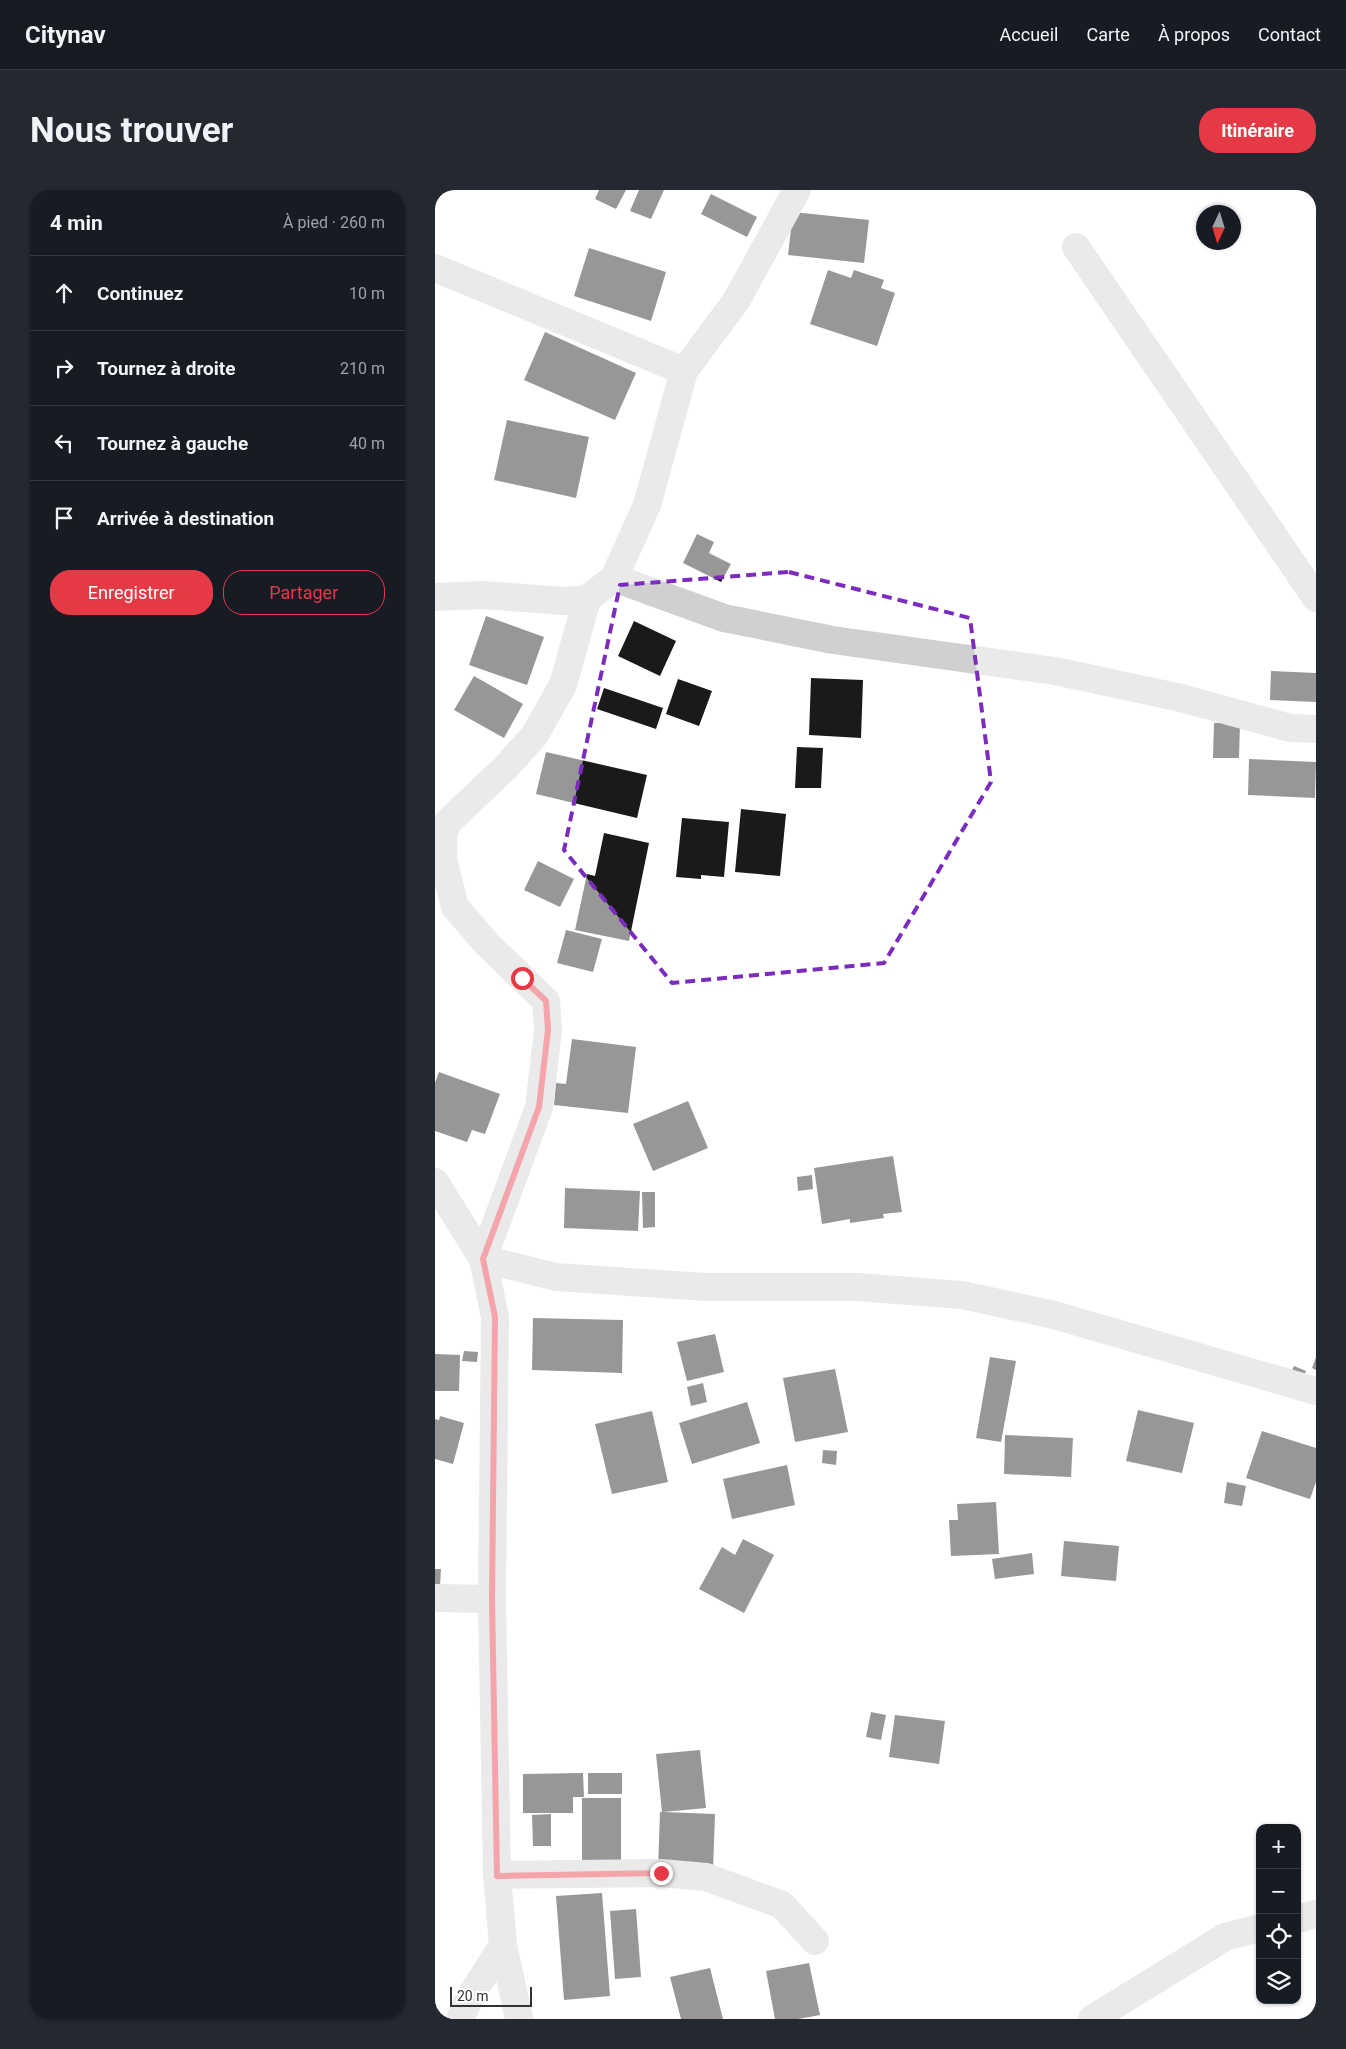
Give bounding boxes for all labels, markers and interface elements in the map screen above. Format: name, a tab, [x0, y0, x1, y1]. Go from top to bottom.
text: Citynav	[25, 21, 106, 49]
text: Accueil	[1000, 24, 1058, 45]
text: Carte	[1086, 24, 1130, 45]
text: À propos	[1158, 24, 1230, 45]
text: Contact	[1258, 24, 1321, 45]
button: Itinéraire	[1199, 108, 1316, 153]
text: Nous trouver	[30, 110, 233, 151]
north arrow	[1196, 205, 1241, 250]
text: 4 min	[50, 211, 103, 235]
text: À pied · 260 m	[283, 213, 385, 232]
icon: ahead	[50, 279, 78, 307]
text: Continuez	[97, 282, 183, 305]
text: 10 m	[349, 284, 385, 303]
icon: right	[50, 354, 78, 382]
text: Tournez à droite	[97, 357, 236, 380]
text: 210 m	[340, 359, 385, 378]
icon: left	[50, 429, 78, 457]
text: Tournez à gauche	[97, 432, 248, 455]
text: 40 m	[349, 434, 385, 453]
icon: arrive	[50, 504, 78, 532]
text: Arrivée à destination	[97, 507, 274, 530]
button: Enregistrer	[50, 570, 213, 615]
button: Partager	[223, 570, 385, 615]
route start	[511, 967, 534, 990]
map controls	[1256, 1824, 1301, 2004]
button: +	[1256, 1824, 1301, 1869]
route end	[650, 1862, 673, 1885]
button: −	[1256, 1869, 1301, 1914]
button: locate	[1256, 1914, 1301, 1959]
button: layers	[1256, 1959, 1301, 2004]
scale bar	[450, 1984, 533, 2007]
text: 20 m	[457, 1988, 489, 2004]

